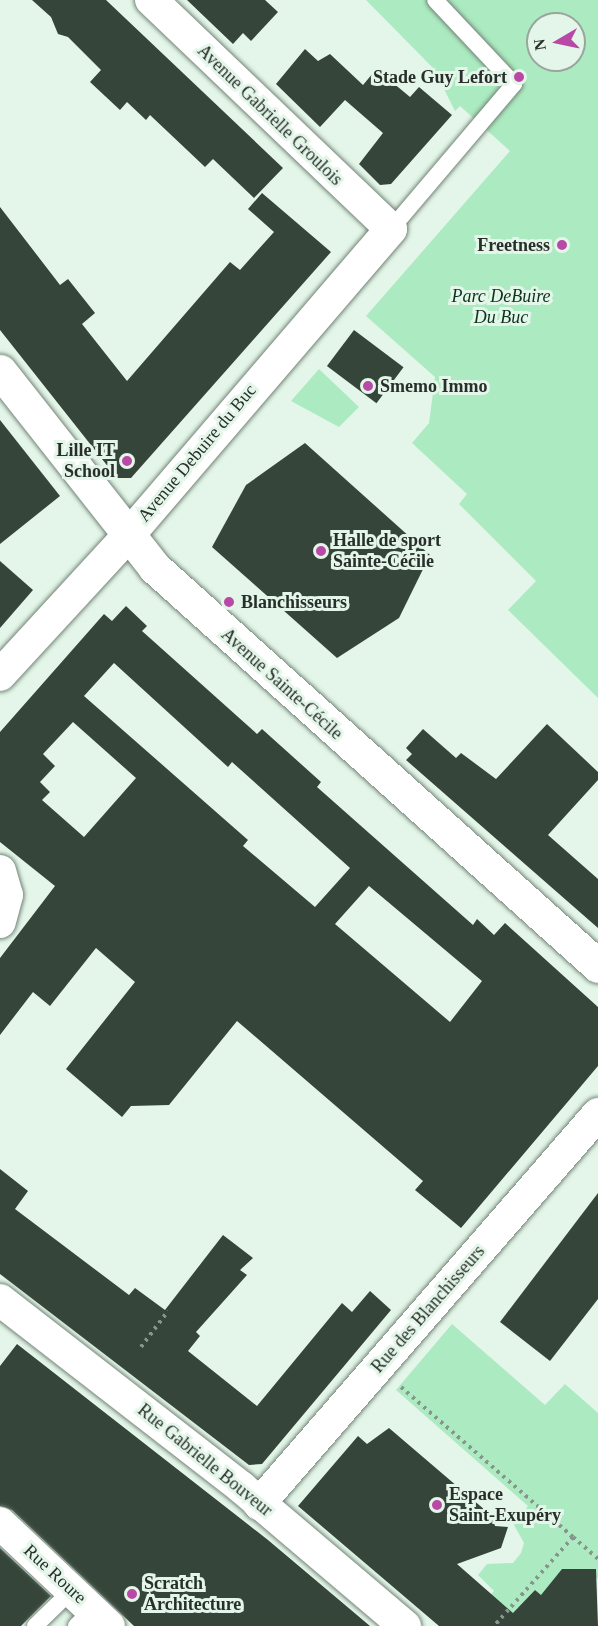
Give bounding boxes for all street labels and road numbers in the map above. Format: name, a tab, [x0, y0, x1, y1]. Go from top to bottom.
street label: Avenue Gabrielle Groulois	[193, 40, 347, 190]
street label: Avenue Debuire du Buc	[133, 380, 261, 526]
street label: Avenue Sainte-Cécile	[217, 624, 347, 744]
street label: Rue des Blanchisseurs	[367, 1241, 489, 1377]
street label: Rue Gabrielle Bouveur	[133, 1399, 277, 1521]
street label: Rue Roure	[19, 1540, 91, 1608]

